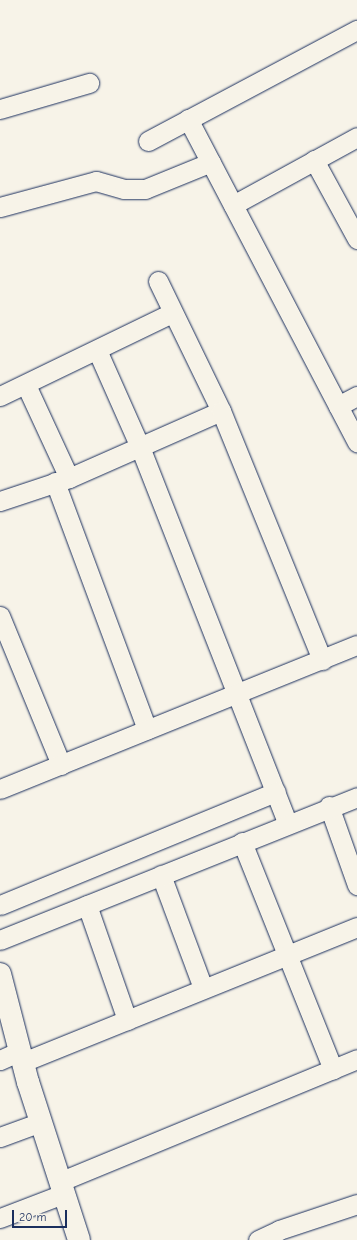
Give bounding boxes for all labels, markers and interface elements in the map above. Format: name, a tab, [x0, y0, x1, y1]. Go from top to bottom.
scale bar	[14, 1202, 69, 1228]
text: 20 m	[19, 1210, 47, 1224]

